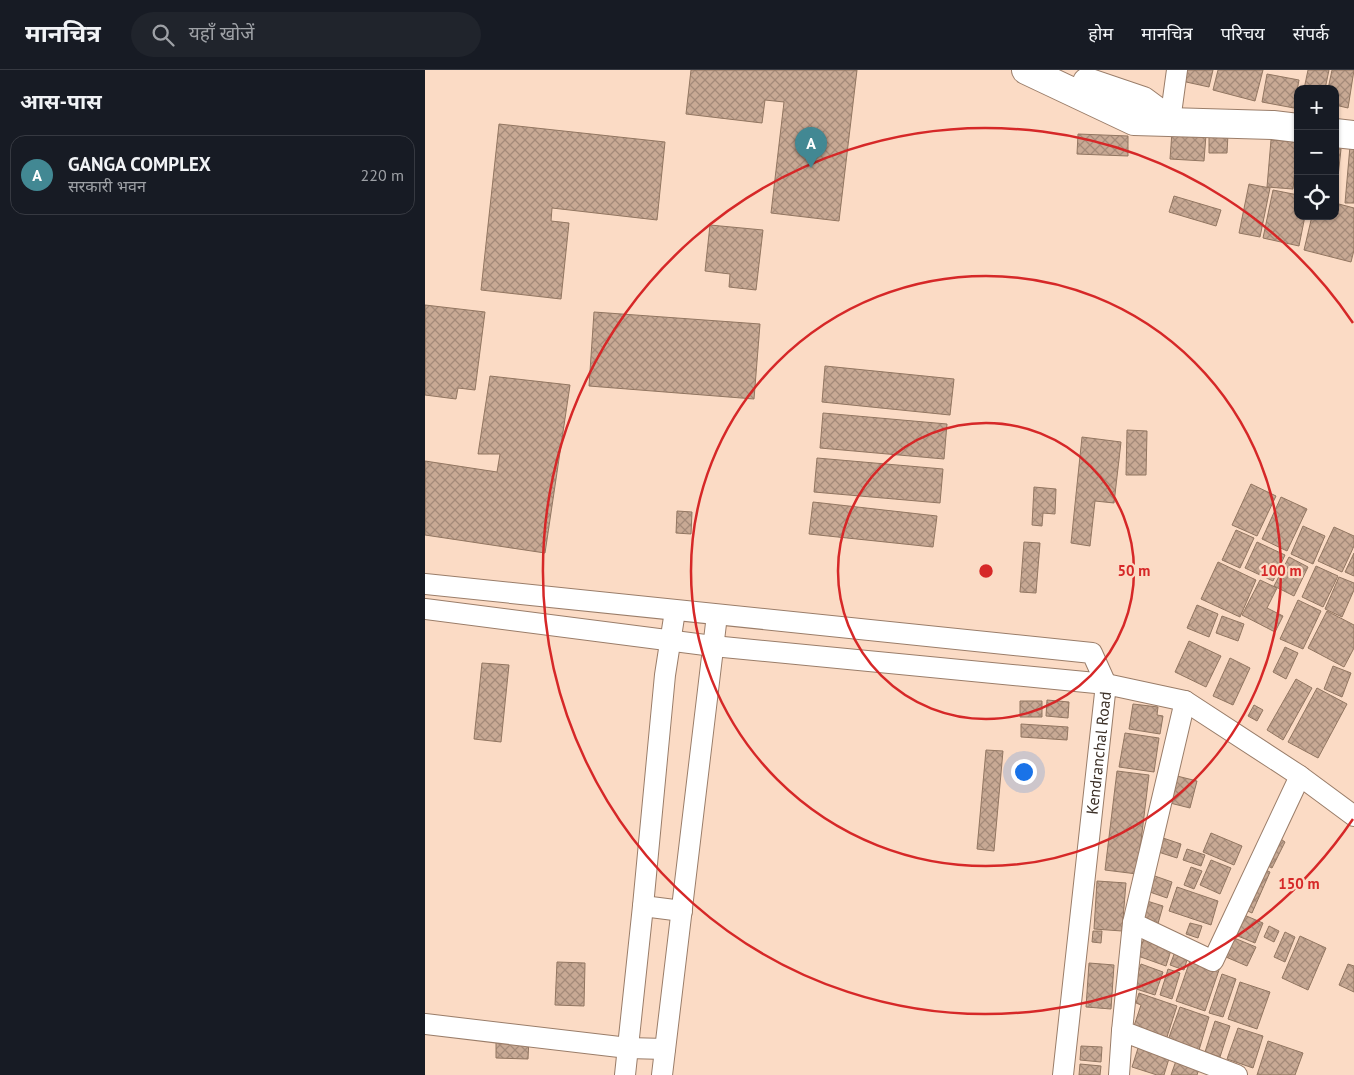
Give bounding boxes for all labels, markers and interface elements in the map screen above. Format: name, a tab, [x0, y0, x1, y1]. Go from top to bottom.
search box	[131, 12, 481, 57]
text: मानचित्र	[25, 18, 101, 49]
icon: search	[149, 21, 177, 49]
text: यहाँ खोजें	[189, 21, 254, 45]
text: होम	[1088, 22, 1113, 45]
text: मानचित्र	[1141, 22, 1193, 45]
text: परिचय	[1221, 22, 1265, 45]
text: संपर्क	[1293, 22, 1329, 45]
map controls	[1294, 85, 1339, 220]
button: +	[1294, 85, 1339, 130]
text: आस-पास	[20, 88, 102, 115]
pin: A	[795, 127, 827, 168]
button: −	[1294, 130, 1339, 175]
text: GANGA COMPLEX	[68, 152, 211, 176]
text: A	[32, 165, 42, 185]
text: 220 m	[361, 165, 404, 185]
button: locate	[1294, 175, 1339, 220]
text: सरकारी भवन	[68, 176, 146, 196]
text: 50 m	[1118, 561, 1150, 580]
text: 100 m	[1260, 561, 1302, 580]
centre of rings	[977, 562, 995, 580]
street label: Kendranchal Road	[1082, 690, 1115, 815]
your location	[1011, 759, 1037, 785]
text: 150 m	[1278, 874, 1320, 893]

